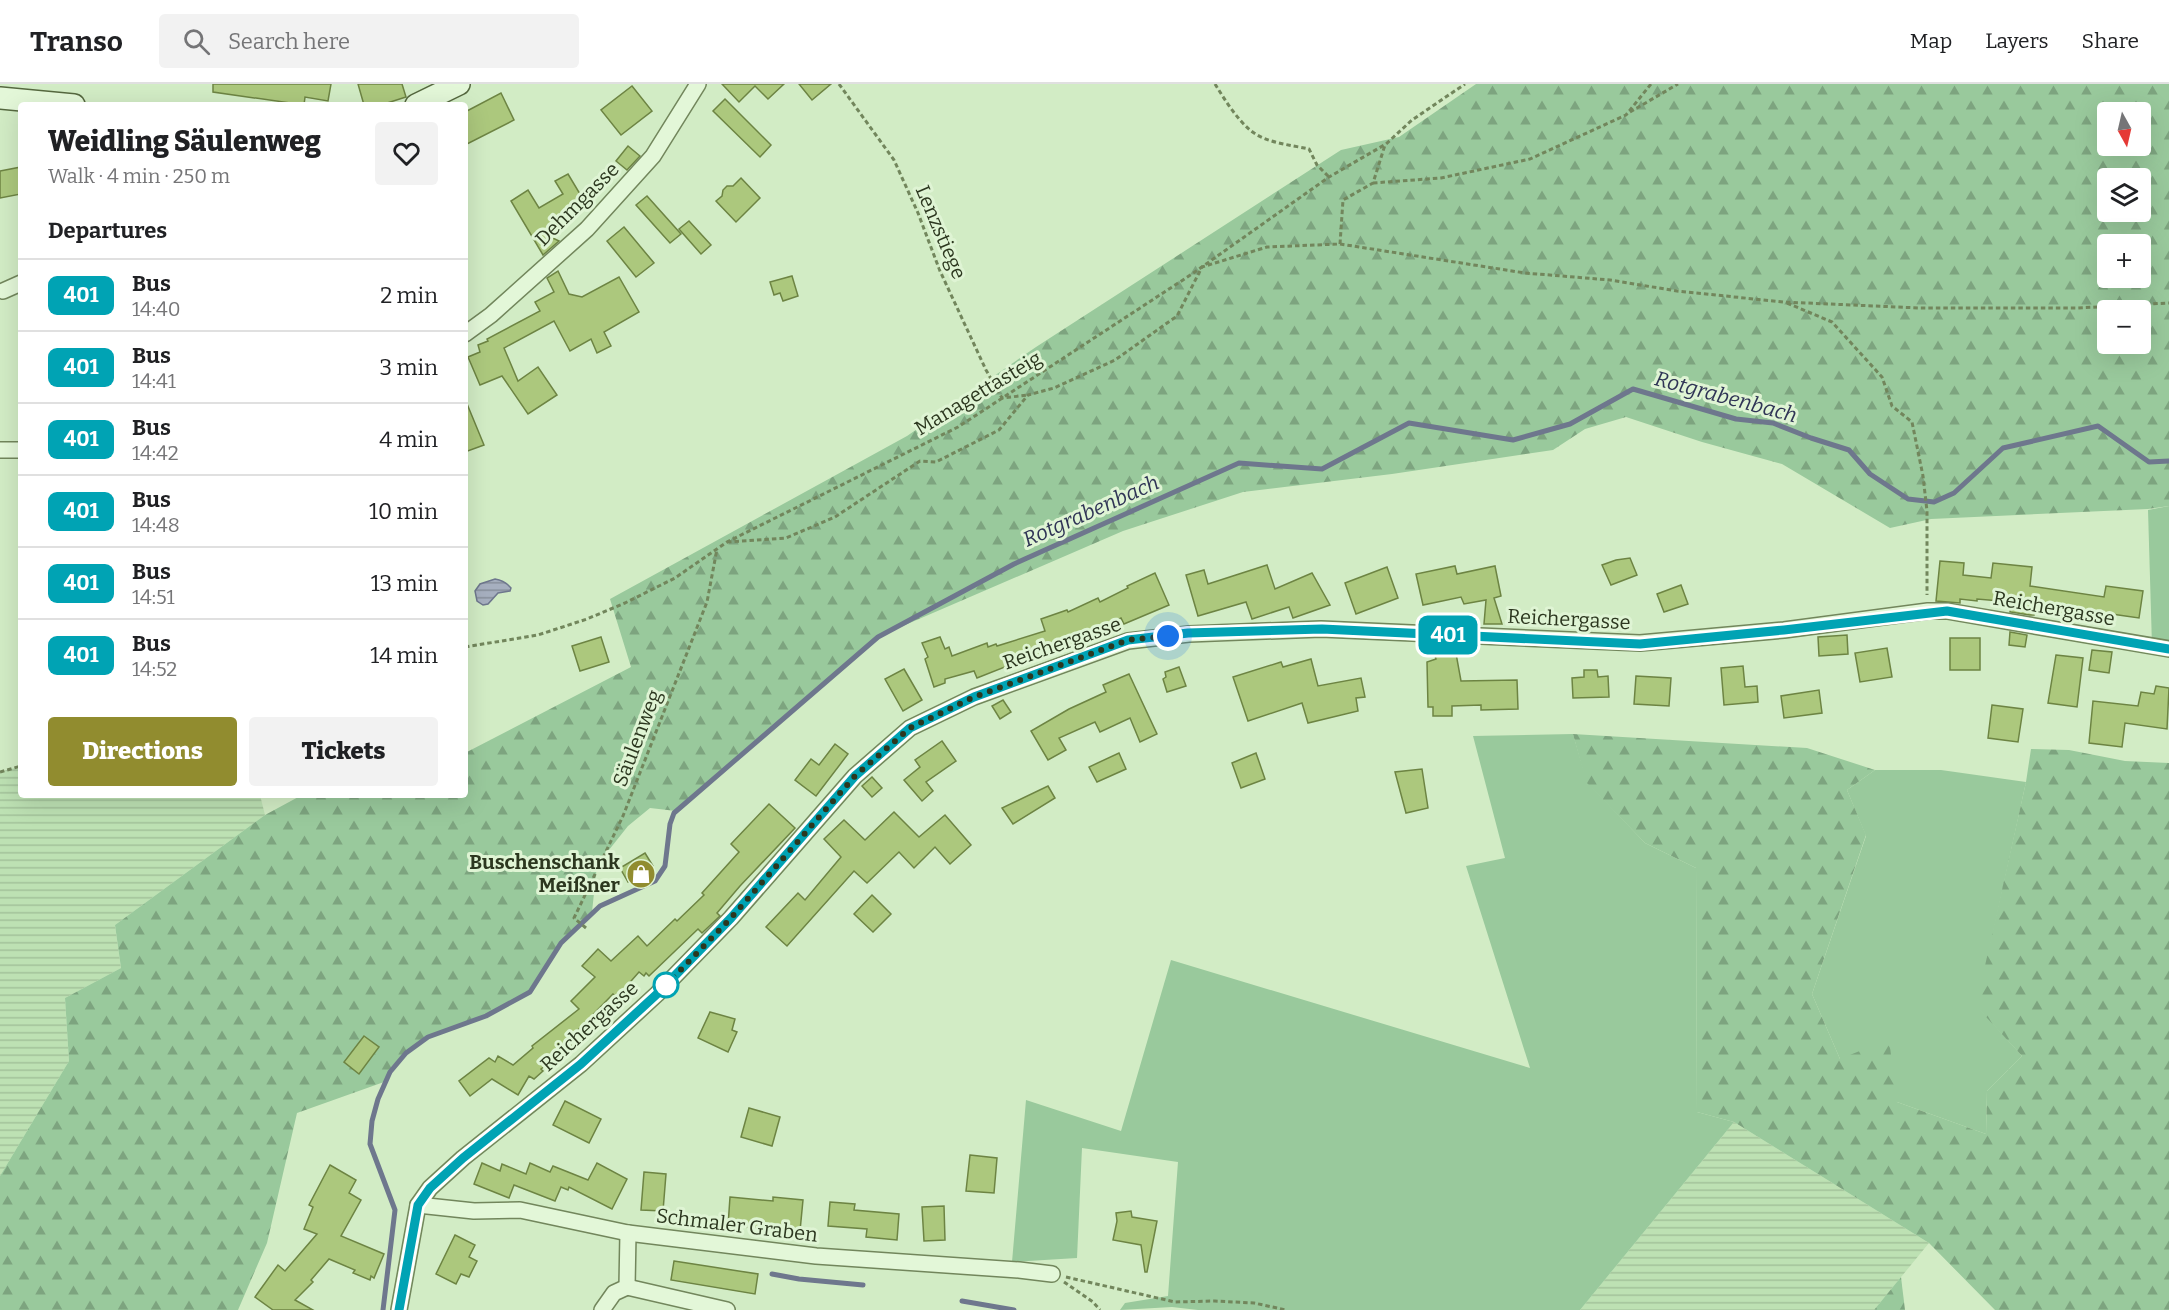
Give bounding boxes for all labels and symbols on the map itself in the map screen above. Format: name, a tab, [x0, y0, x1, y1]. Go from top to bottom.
north arrow	[2097, 102, 2151, 156]
street label: Dehmgasse	[530, 157, 624, 251]
street label: Lenzstiege	[911, 182, 971, 282]
street label: Managettasteig	[910, 346, 1046, 440]
water label: Rotgrabenbach	[1652, 366, 1800, 428]
water label: Rotgrabenbach	[1019, 469, 1163, 553]
street label: Reichergasse	[1991, 585, 2117, 631]
street label: Reichergasse	[1507, 604, 1631, 634]
street label: Reichergasse	[1000, 612, 1124, 674]
line badge: 401	[1414, 616, 1482, 654]
your location	[1153, 621, 1183, 651]
street label: Säulenweg	[608, 686, 666, 790]
place label: Buschenschank Meißner	[469, 850, 621, 897]
shop icon: Buschenschank Meißner	[625, 858, 657, 890]
unlabelled marker	[653, 972, 679, 998]
street label: Reichergasse	[535, 976, 643, 1076]
street label: Schmaler Graben	[655, 1203, 820, 1247]

